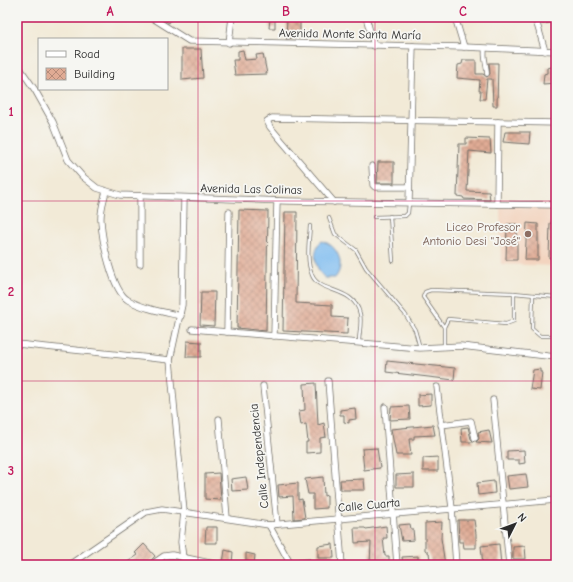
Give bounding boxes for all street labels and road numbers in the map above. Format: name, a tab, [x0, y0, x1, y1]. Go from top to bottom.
street label: Avenida Monte Santa María	[279, 26, 421, 42]
street label: Avenida Las Colinas	[200, 181, 302, 197]
street label: Calle Independencia	[247, 403, 271, 509]
street label: Calle Cuarta	[337, 495, 401, 515]

